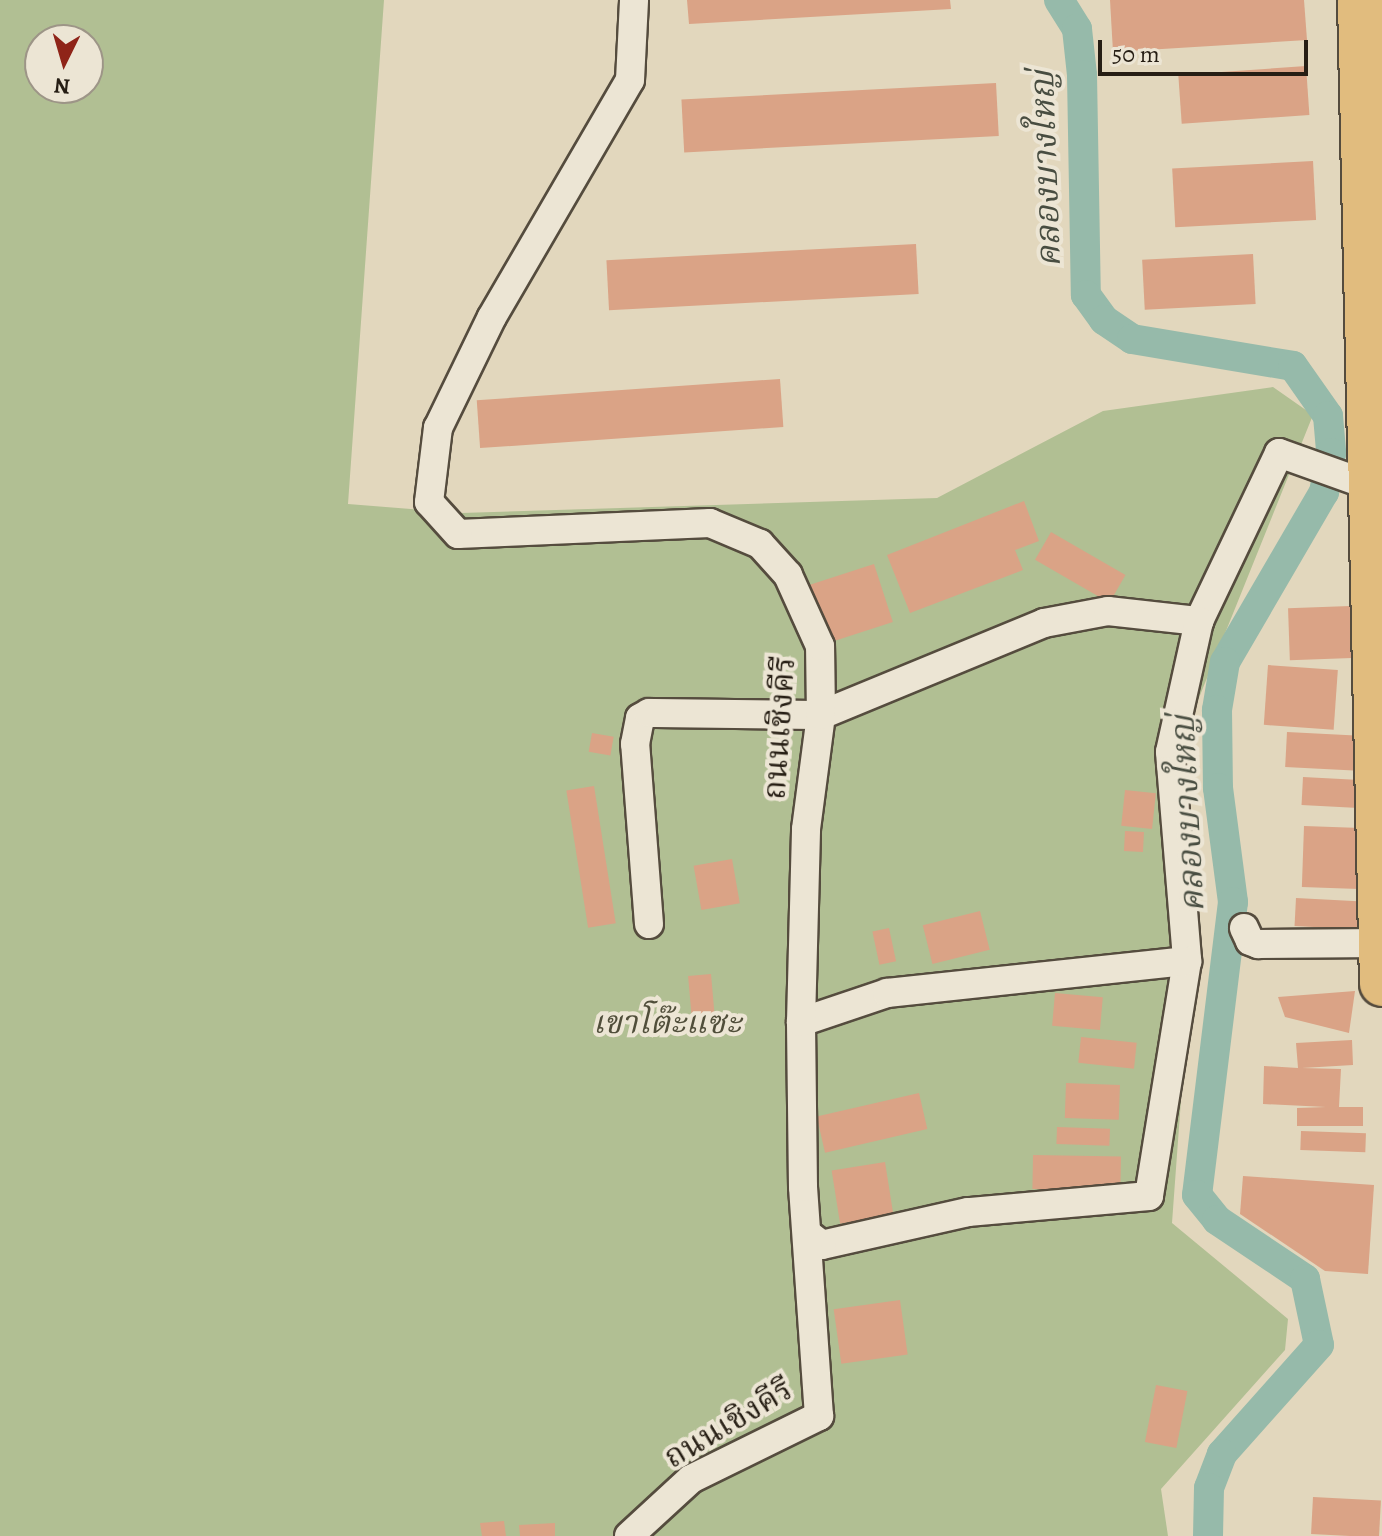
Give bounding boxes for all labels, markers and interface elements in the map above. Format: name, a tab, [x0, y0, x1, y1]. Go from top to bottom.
north arrow	[24, 24, 104, 104]
scale bar	[1102, 24, 1312, 74]
text: 50 m	[1112, 38, 1160, 70]
text: N	[53, 70, 71, 102]
water label: คลองบางใหญ่	[1021, 70, 1069, 268]
street label: ถนนเชิงคีรี	[755, 655, 803, 801]
water label: คลองบางใหญ่	[1161, 715, 1213, 913]
park label: เขาโต๊ะแซะ	[593, 1003, 741, 1041]
street label: ถนนเชิงคีรี	[657, 1370, 799, 1476]

